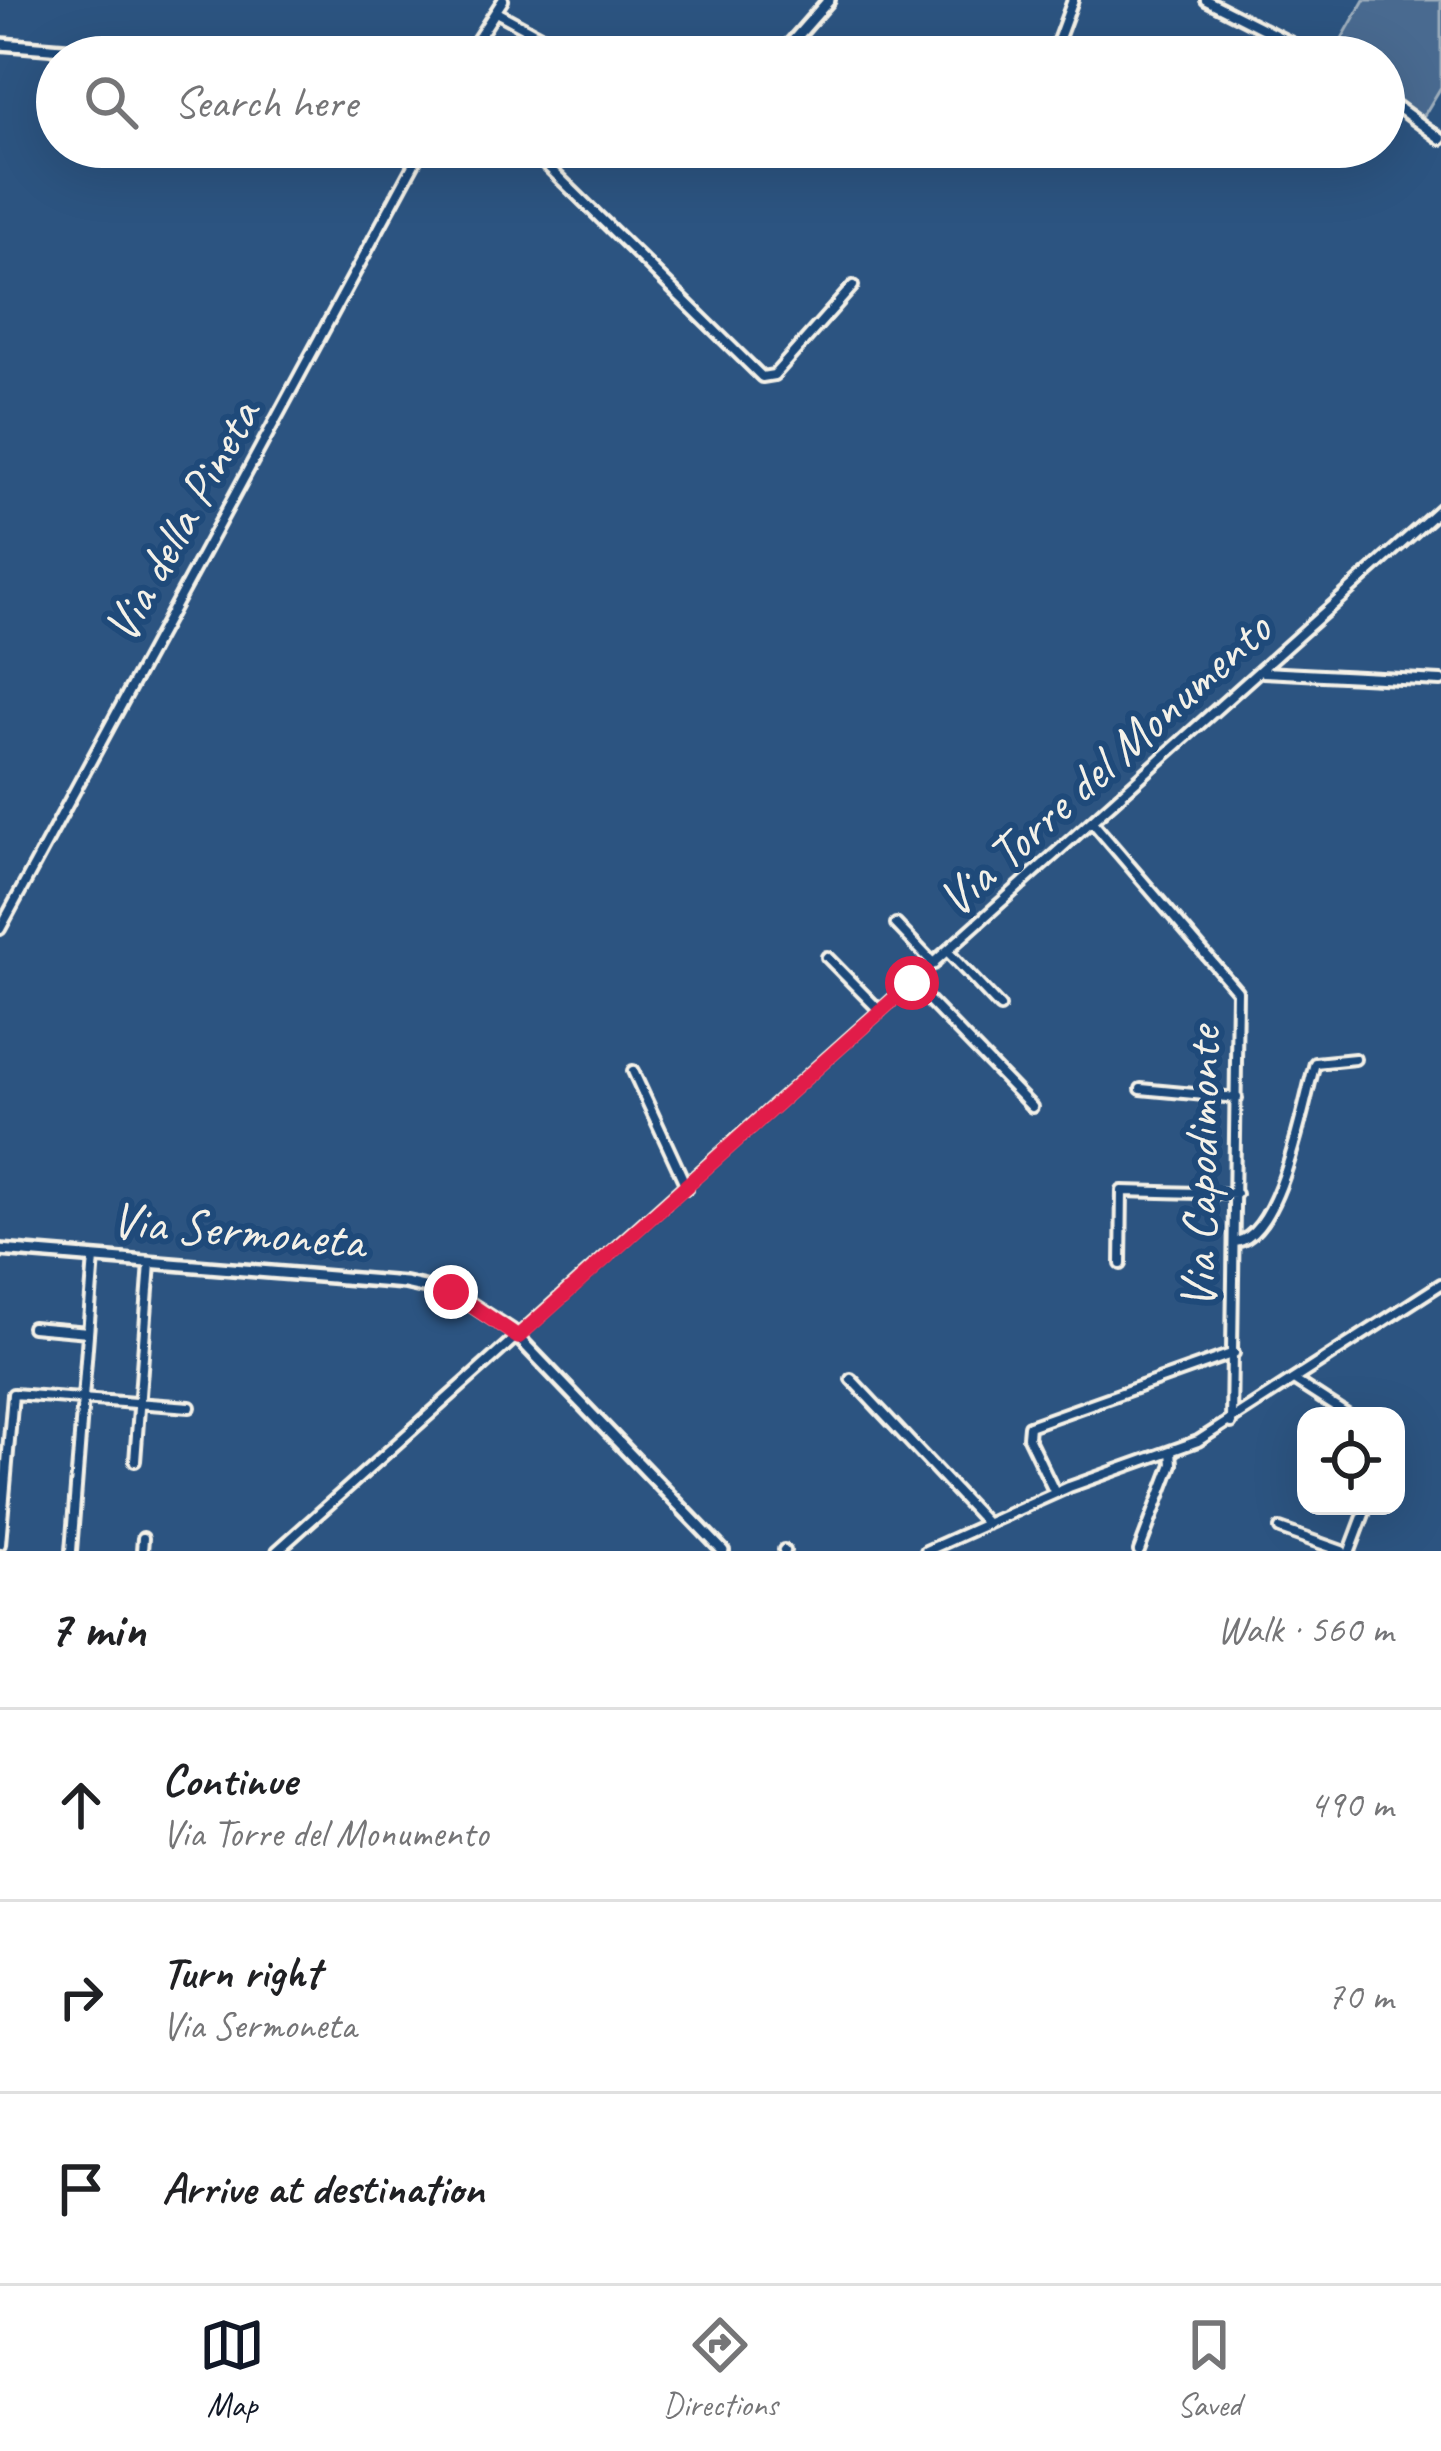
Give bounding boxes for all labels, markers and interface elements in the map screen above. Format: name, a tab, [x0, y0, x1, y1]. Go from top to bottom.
search box	[36, 36, 1405, 168]
icon: search	[78, 69, 144, 135]
text: Search here	[174, 74, 357, 131]
street label: Via della Pineta	[88, 385, 276, 654]
street label: Via Torre del Monumento	[924, 595, 1286, 931]
route start	[885, 956, 939, 1010]
street label: Via Capodimonte	[1166, 1023, 1235, 1310]
street label: Via Sermoneta	[109, 1187, 371, 1273]
route end	[424, 1265, 478, 1319]
map controls	[1297, 1407, 1405, 1515]
button: locate	[1297, 1407, 1405, 1515]
text: 7 min	[48, 1597, 146, 1661]
text: Walk · 560 m	[1217, 1605, 1393, 1654]
text: Continue	[162, 1752, 296, 1809]
icon: ahead	[48, 1772, 114, 1838]
text: 490 m	[1309, 1780, 1393, 1829]
text: Via Torre del Monumento	[162, 1809, 488, 1858]
text: Turn right	[162, 1944, 320, 2001]
icon: right	[48, 1964, 114, 2030]
text: 70 m	[1327, 1972, 1393, 2021]
text: Via Sermoneta	[162, 2001, 356, 2050]
icon: arrive	[48, 2156, 114, 2222]
text: Arrive at destination	[162, 2160, 484, 2217]
tab: Map	[199, 2312, 265, 2426]
tab: Directions	[663, 2312, 778, 2426]
tab: Saved	[1176, 2312, 1242, 2426]

